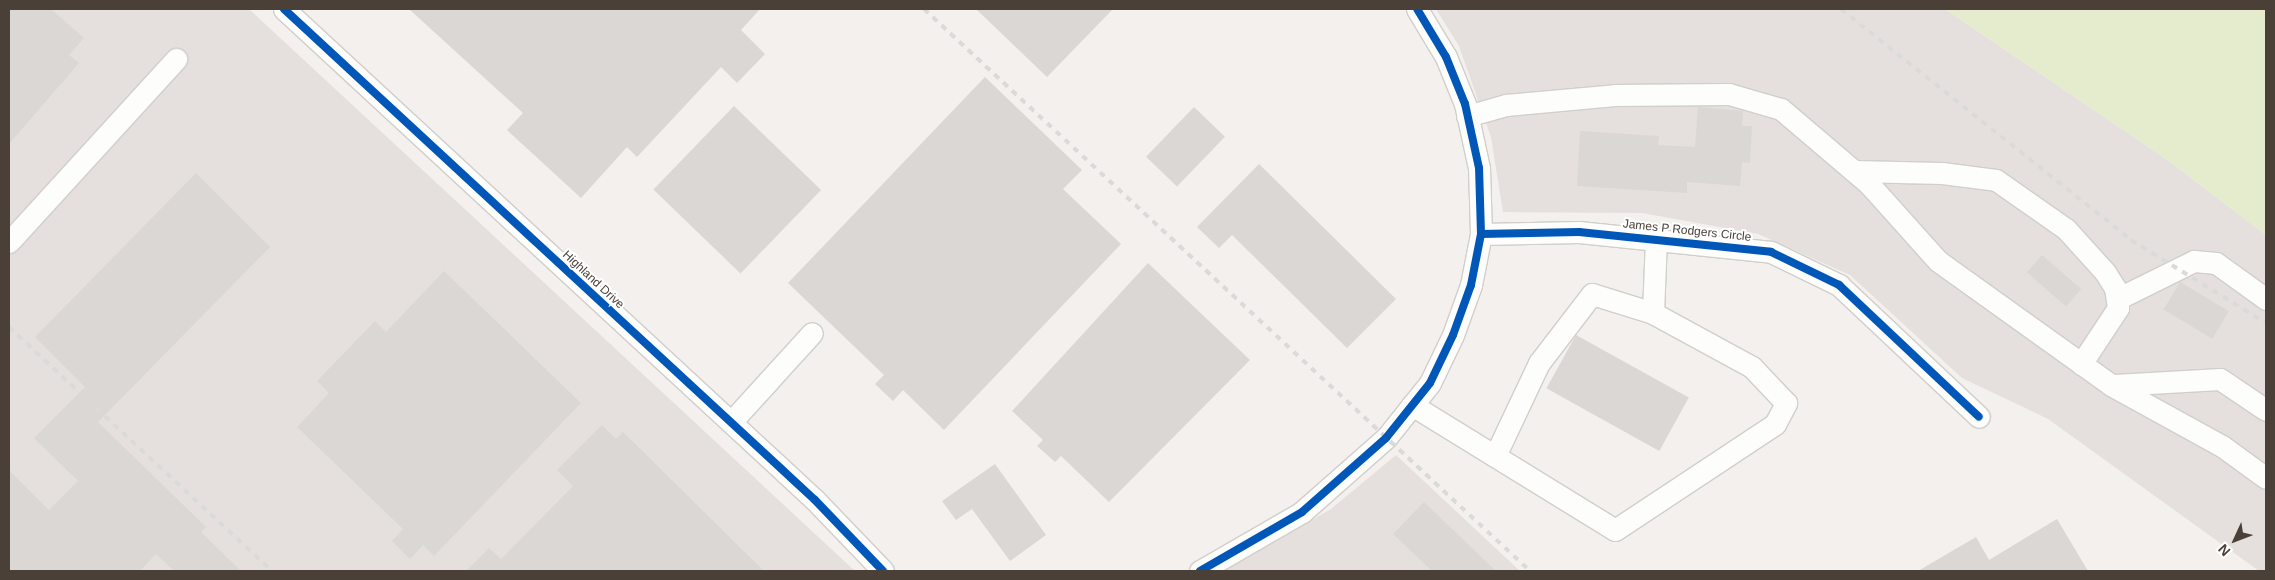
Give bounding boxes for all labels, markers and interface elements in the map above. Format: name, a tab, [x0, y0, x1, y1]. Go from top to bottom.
street label: James P Rodgers Circle	[1622, 217, 1752, 245]
street label: Highland Drive	[559, 248, 627, 312]
north arrow	[2210, 515, 2260, 565]
text: N	[2215, 541, 2233, 559]

